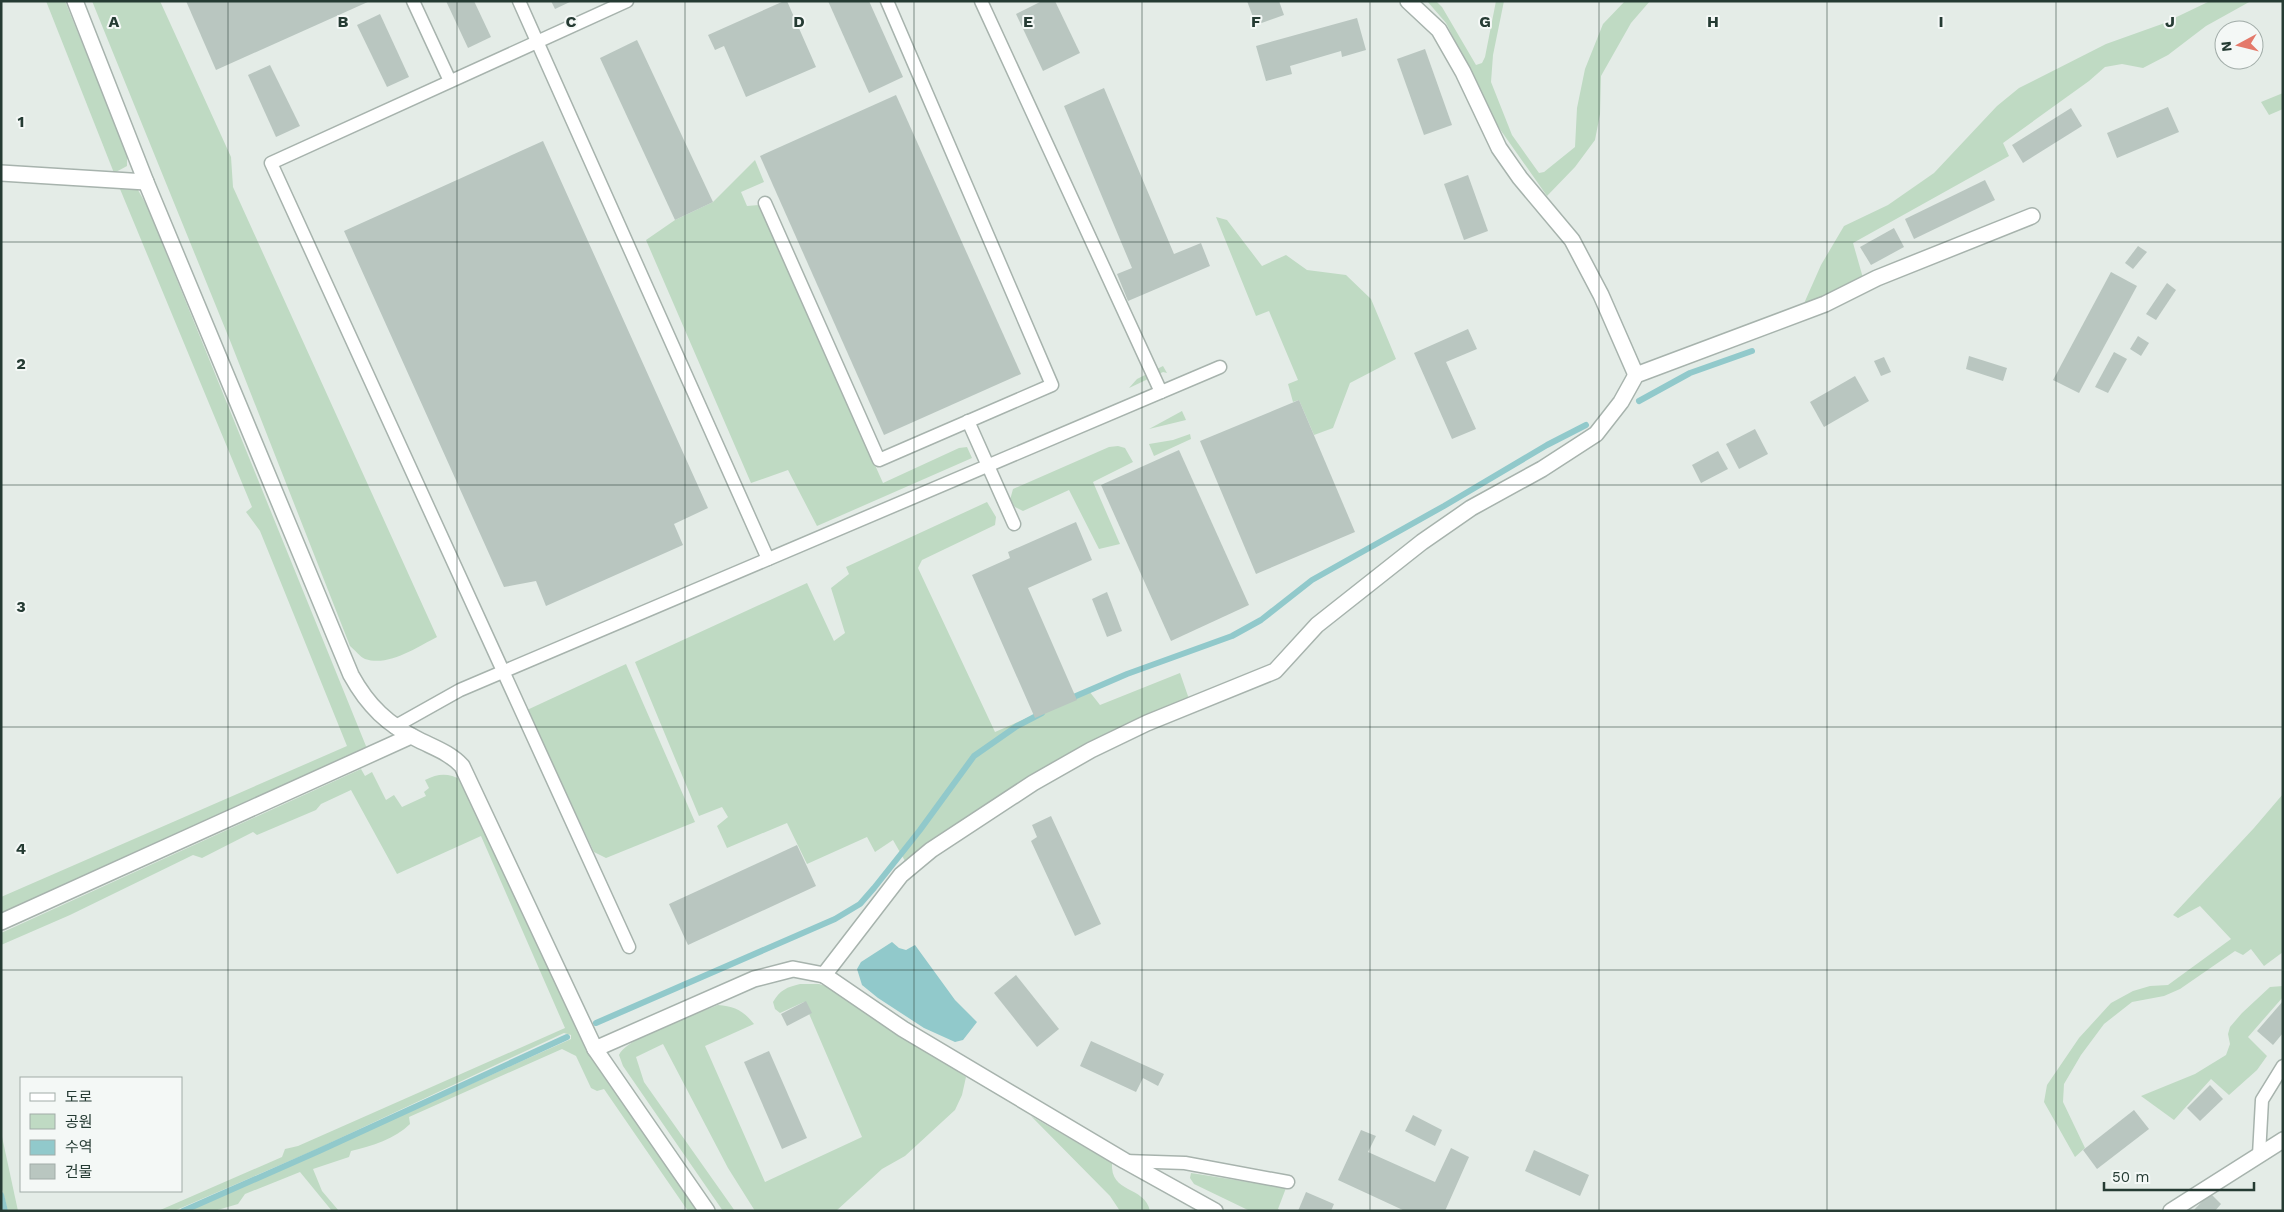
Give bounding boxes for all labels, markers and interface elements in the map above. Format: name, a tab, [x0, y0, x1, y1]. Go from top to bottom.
text: A	[109, 12, 120, 31]
text: B	[338, 12, 349, 31]
text: C	[566, 12, 577, 31]
text: D	[793, 12, 805, 31]
text: E	[1023, 12, 1033, 31]
text: F	[1251, 12, 1261, 31]
text: G	[1479, 12, 1491, 31]
text: H	[1707, 12, 1719, 31]
text: I	[1938, 12, 1944, 31]
text: J	[2165, 12, 2175, 31]
north arrow	[2214, 20, 2264, 70]
text: N	[2218, 40, 2235, 53]
text: 1	[18, 112, 24, 131]
text: 2	[16, 354, 26, 373]
text: 3	[16, 597, 26, 616]
text: 4	[16, 839, 26, 858]
legend	[20, 1077, 182, 1192]
text: 도로	[65, 1088, 93, 1106]
text: 공원	[65, 1113, 93, 1131]
text: 수역	[65, 1138, 93, 1156]
scale bar	[2104, 1160, 2254, 1192]
text: 건물	[65, 1163, 93, 1181]
text: 50 m	[2112, 1168, 2149, 1186]

